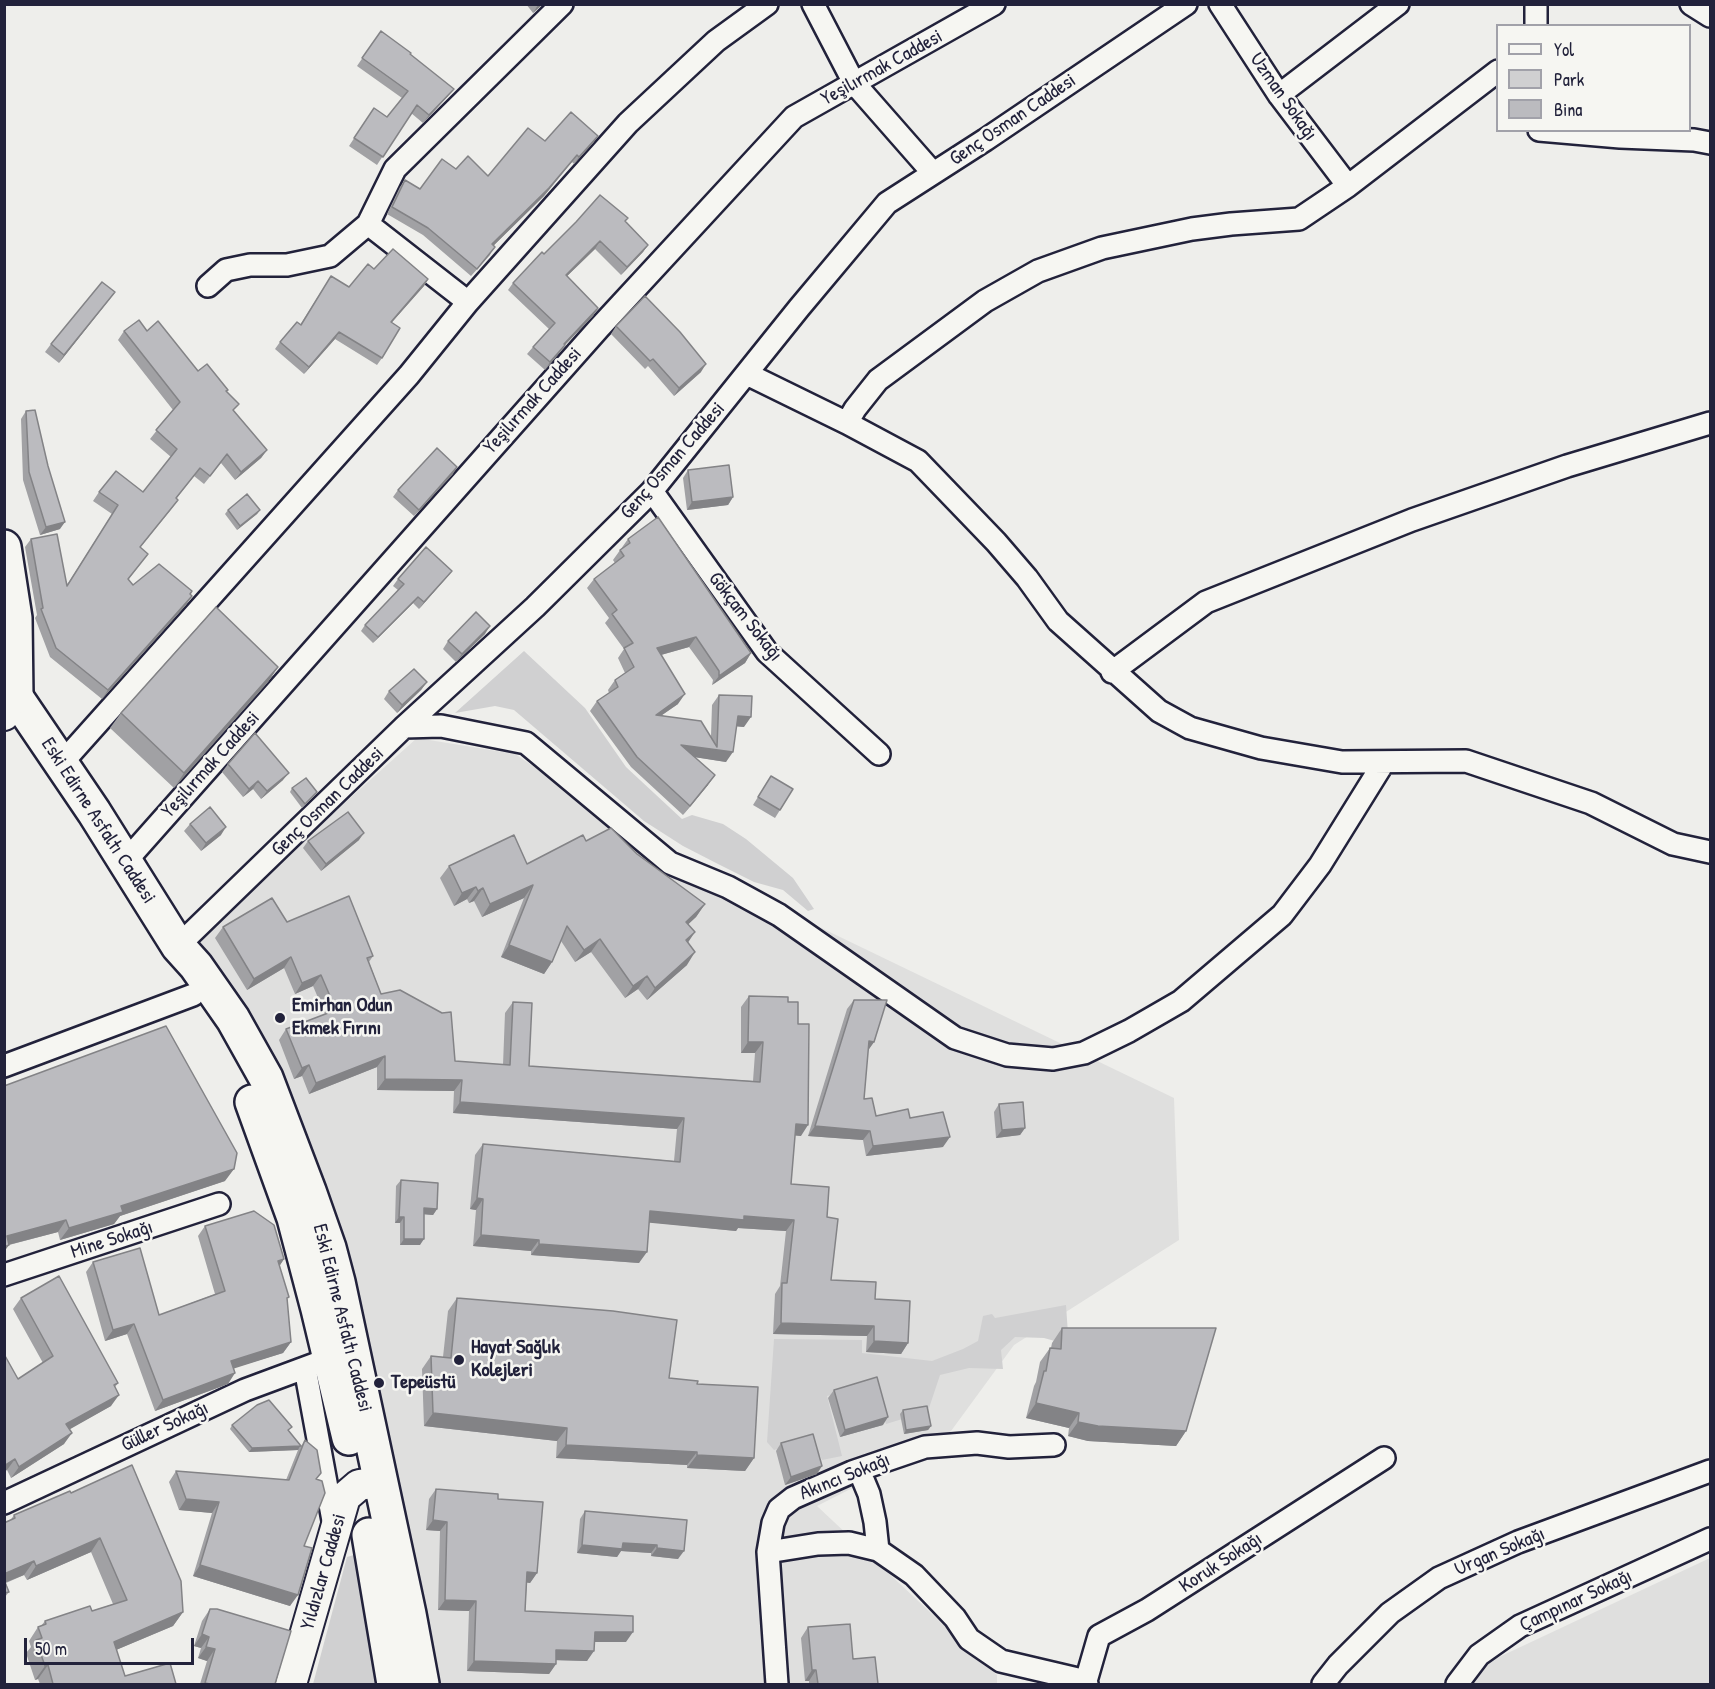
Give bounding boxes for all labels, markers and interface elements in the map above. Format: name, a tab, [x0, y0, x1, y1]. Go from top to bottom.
legend	[1496, 24, 1691, 132]
street label: Yeşilırmak Caddesi	[817, 25, 947, 111]
text: Yol	[1554, 37, 1574, 62]
street label: Uzman Sokağı	[1244, 49, 1322, 145]
text: Park	[1554, 67, 1584, 92]
street label: Genç Osman Caddesi	[945, 69, 1081, 171]
text: Bina	[1554, 97, 1582, 122]
street label: Yeşilırmak Caddesi	[479, 343, 587, 459]
street label: Genç Osman Caddesi	[616, 398, 730, 524]
street label: Gökçam Sokağı	[703, 568, 787, 666]
street label: Yeşilırmak Caddesi	[157, 707, 265, 823]
street label: Eski Edirne Asfaltı Caddesi	[35, 734, 161, 908]
street label: Genç Osman Caddesi	[267, 742, 389, 862]
place label: Emirhan Odun Ekmek Fırını	[292, 994, 392, 1041]
marker: Emirhan Odun Ekmek Fırını	[273, 1011, 287, 1025]
street label: Mine Sokağı	[68, 1215, 156, 1265]
street label: Eski Edirne Asfaltı Caddesi	[307, 1222, 377, 1414]
place label: Hayat Sağlık Kolejleri	[471, 1336, 560, 1383]
marker: Hayat Sağlık Kolejleri	[452, 1353, 466, 1367]
place label: Tepeüstü	[391, 1371, 455, 1395]
marker: Tepeüstü	[372, 1376, 386, 1390]
street label: Güller Sokağı	[118, 1396, 212, 1458]
street label: Akıncı Sokağı	[796, 1448, 894, 1506]
street label: Yıldızlar Caddesi	[296, 1511, 352, 1633]
street label: Urgan Sokağı	[1451, 1522, 1549, 1582]
street label: Koruk Sokağı	[1175, 1527, 1267, 1599]
street label: Çampınar Sokağı	[1516, 1564, 1636, 1638]
scale bar	[27, 1626, 196, 1664]
text: 50 m	[35, 1636, 67, 1661]

